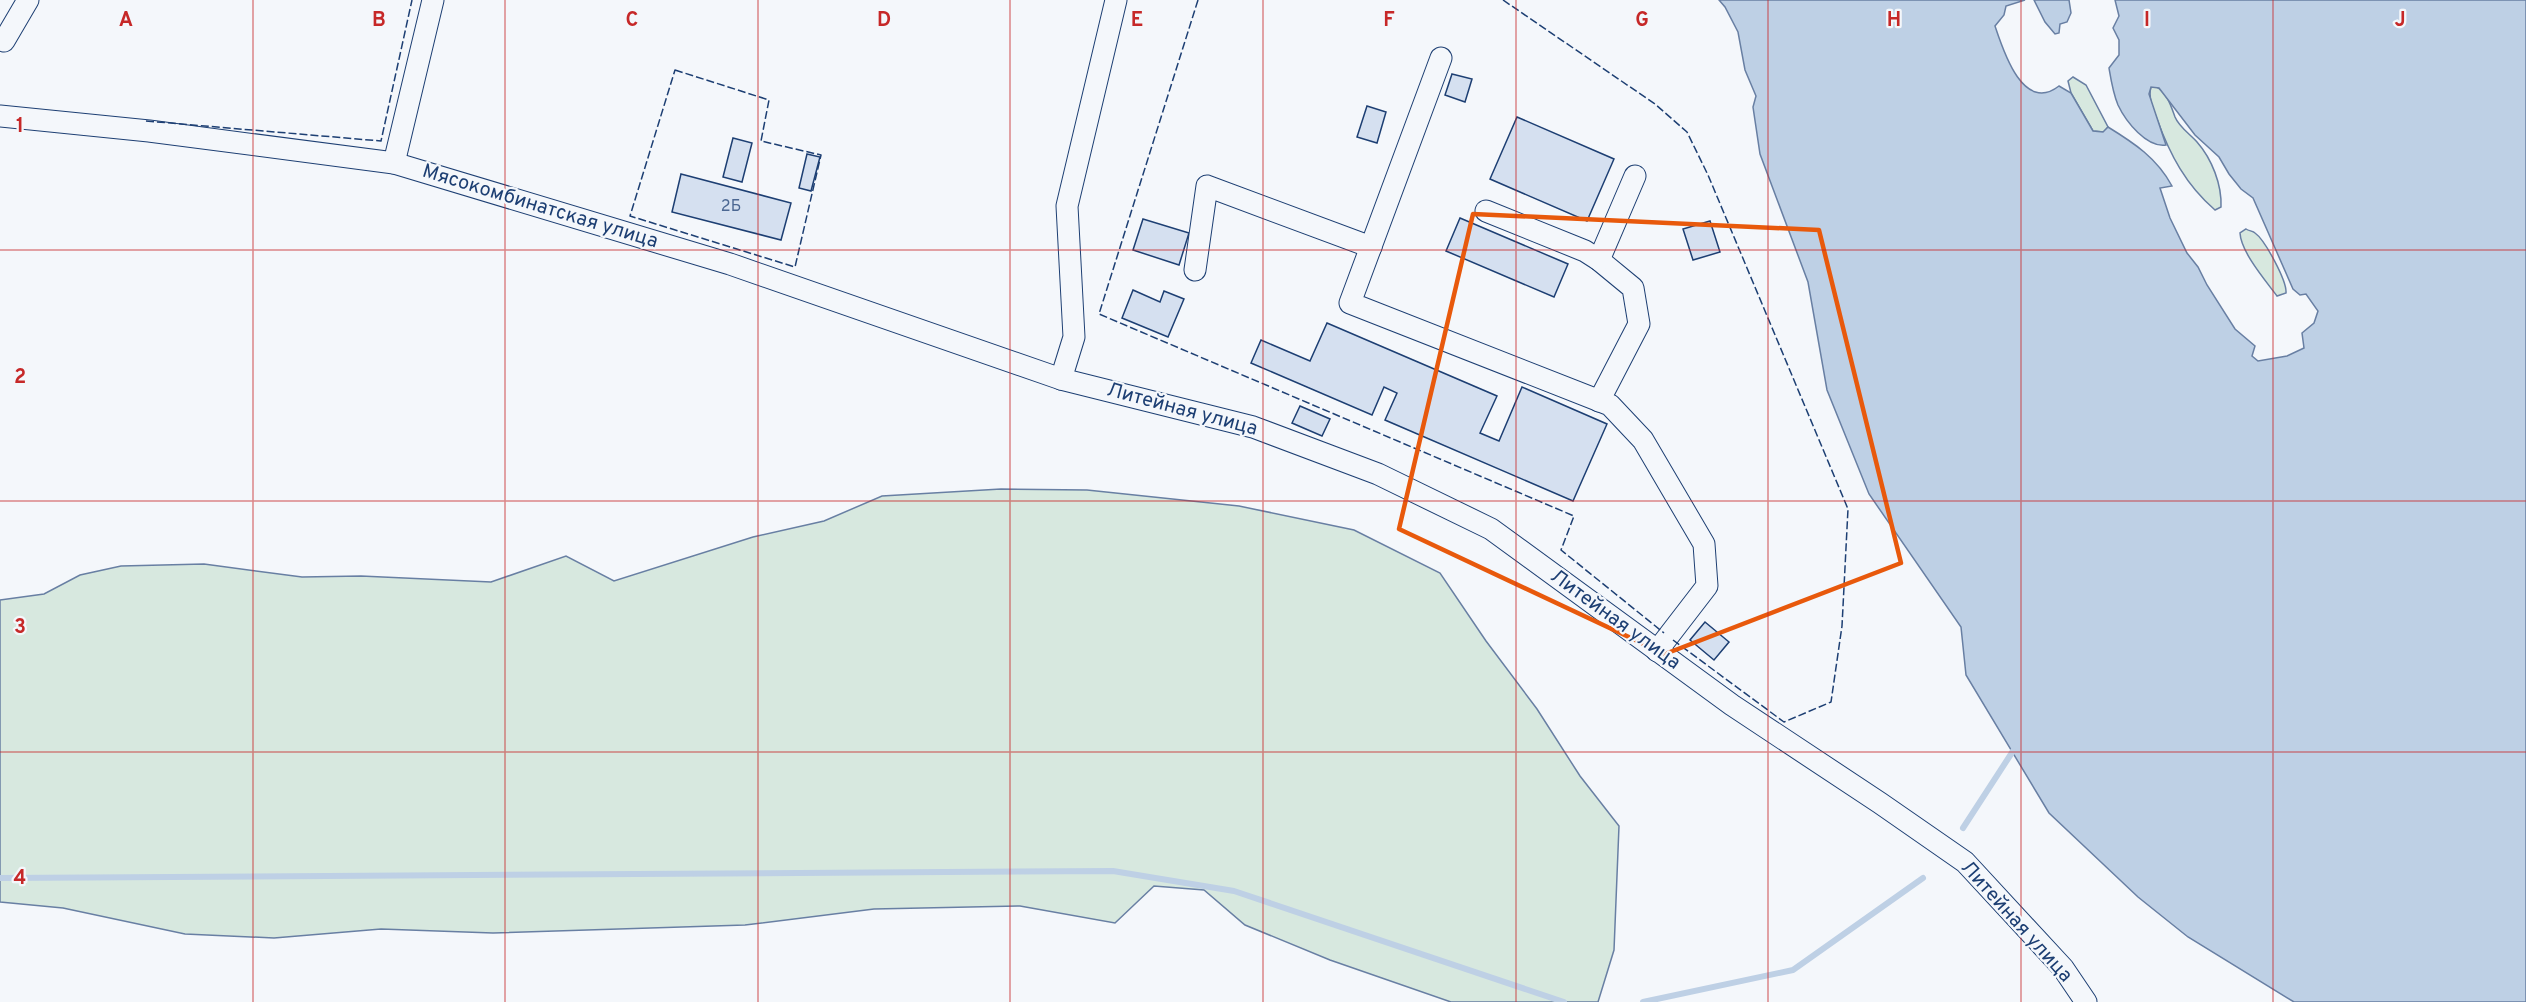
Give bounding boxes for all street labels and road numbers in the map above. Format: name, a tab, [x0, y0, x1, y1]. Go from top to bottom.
street label: Мясокомбинатская улица	[419, 159, 661, 255]
street label: Литейная улица	[1104, 377, 1260, 443]
street label: Литейная улица	[1545, 564, 1685, 676]
street label: Литейная улица	[1954, 856, 2078, 988]

